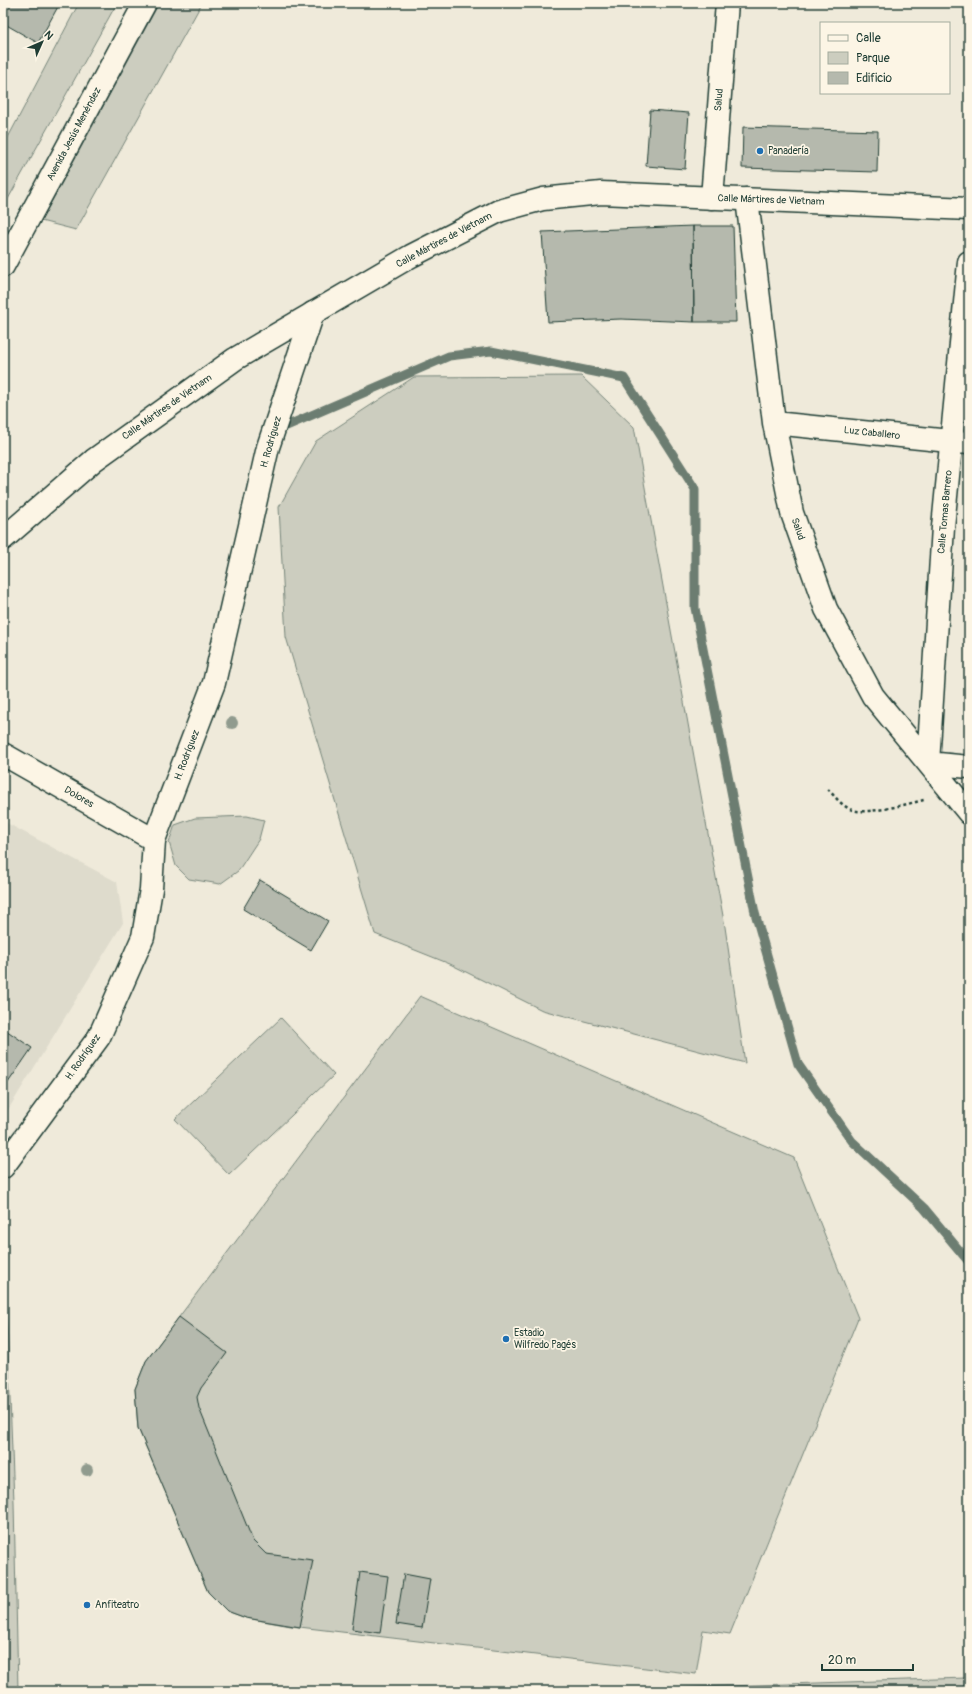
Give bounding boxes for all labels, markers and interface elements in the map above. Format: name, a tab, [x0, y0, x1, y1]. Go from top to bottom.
north arrow	[22, 22, 62, 62]
legend	[820, 22, 950, 94]
text: N	[41, 28, 56, 43]
text: Calle	[856, 31, 881, 46]
text: Parque	[856, 51, 890, 66]
text: Edificio	[856, 71, 892, 86]
street label: Avenida Jesús Menéndez	[44, 85, 104, 183]
street label: Salud	[712, 88, 726, 112]
place label: Panadería	[768, 145, 809, 157]
marker: Panadería	[755, 146, 765, 156]
street label: Calle Mártires de Vietnam	[717, 192, 825, 208]
street label: Calle Mártires de Vietnam	[394, 210, 494, 270]
street label: Calle Mártires de Vietnam	[120, 371, 214, 443]
street label: H. Rodríguez	[258, 415, 284, 469]
street label: Luz Caballero	[843, 424, 902, 442]
street label: Calle Tomas Barrero	[935, 469, 955, 554]
street label: Salud	[789, 516, 807, 542]
street label: H. Rodríguez	[172, 728, 202, 782]
street label: Dolores	[62, 784, 96, 810]
street label: H. Rodríguez	[63, 1032, 103, 1082]
place label: Estadio Wilfredo Pagés	[514, 1327, 576, 1351]
marker: Estadio Wilfredo Pagés	[501, 1334, 511, 1344]
place label: Anfiteatro	[95, 1599, 140, 1611]
marker: Anfiteatro	[82, 1600, 92, 1610]
scale bar	[822, 1646, 913, 1672]
text: 20 m	[828, 1653, 857, 1668]

